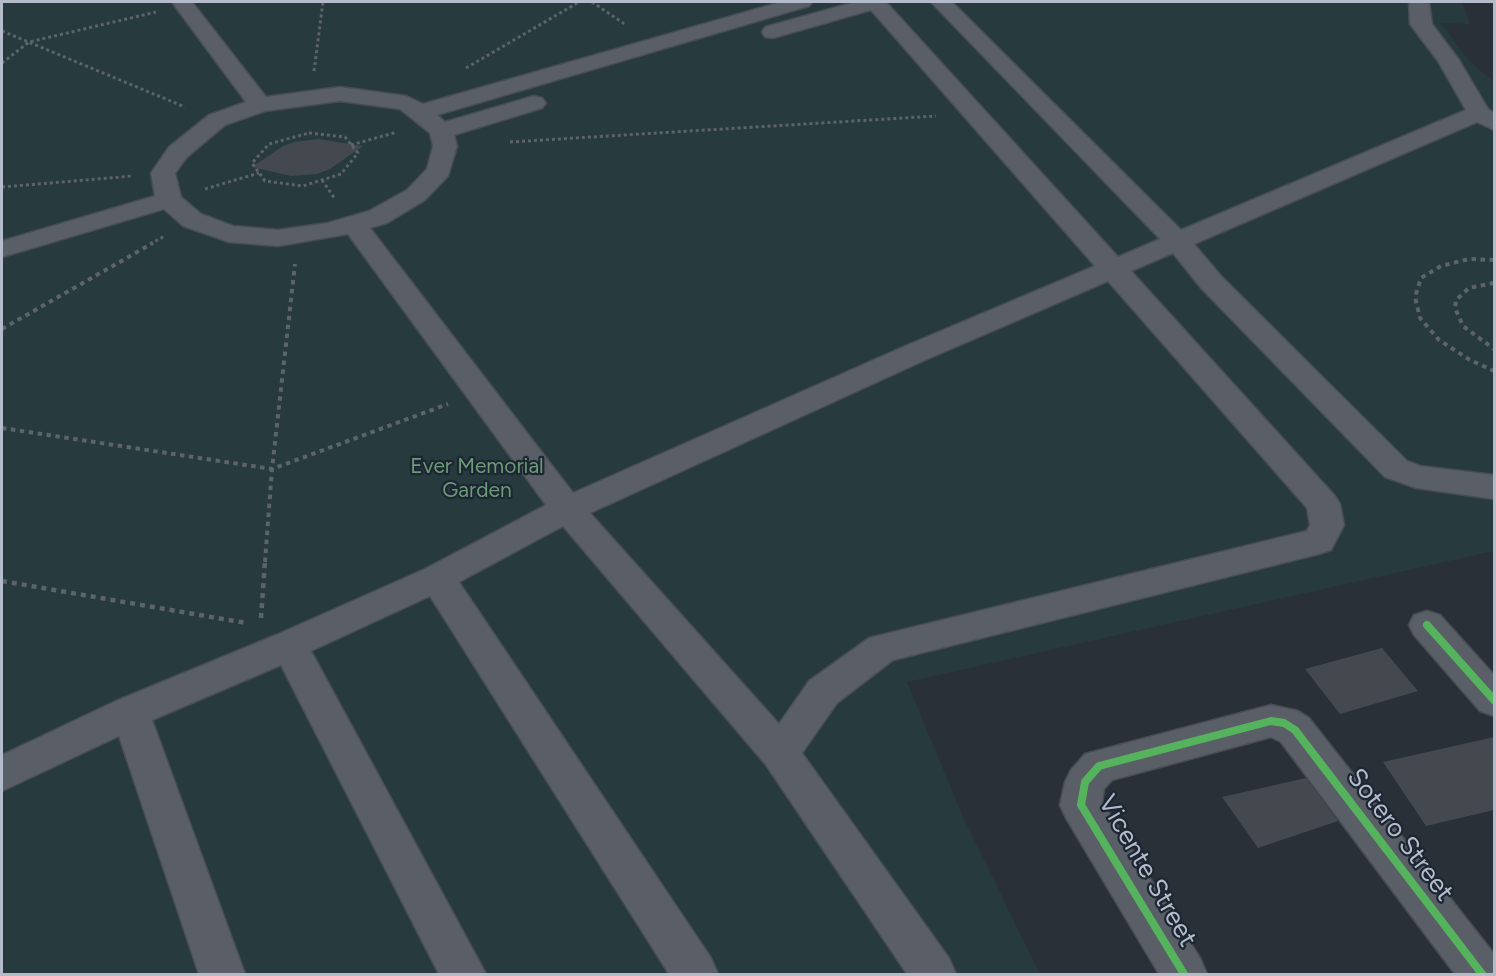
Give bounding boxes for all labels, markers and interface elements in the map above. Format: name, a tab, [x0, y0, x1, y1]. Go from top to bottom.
park label: Ever Memorial Garden	[410, 454, 544, 504]
street label: Sotero Street	[1340, 762, 1460, 908]
street label: Vicente Street	[1091, 790, 1203, 952]

